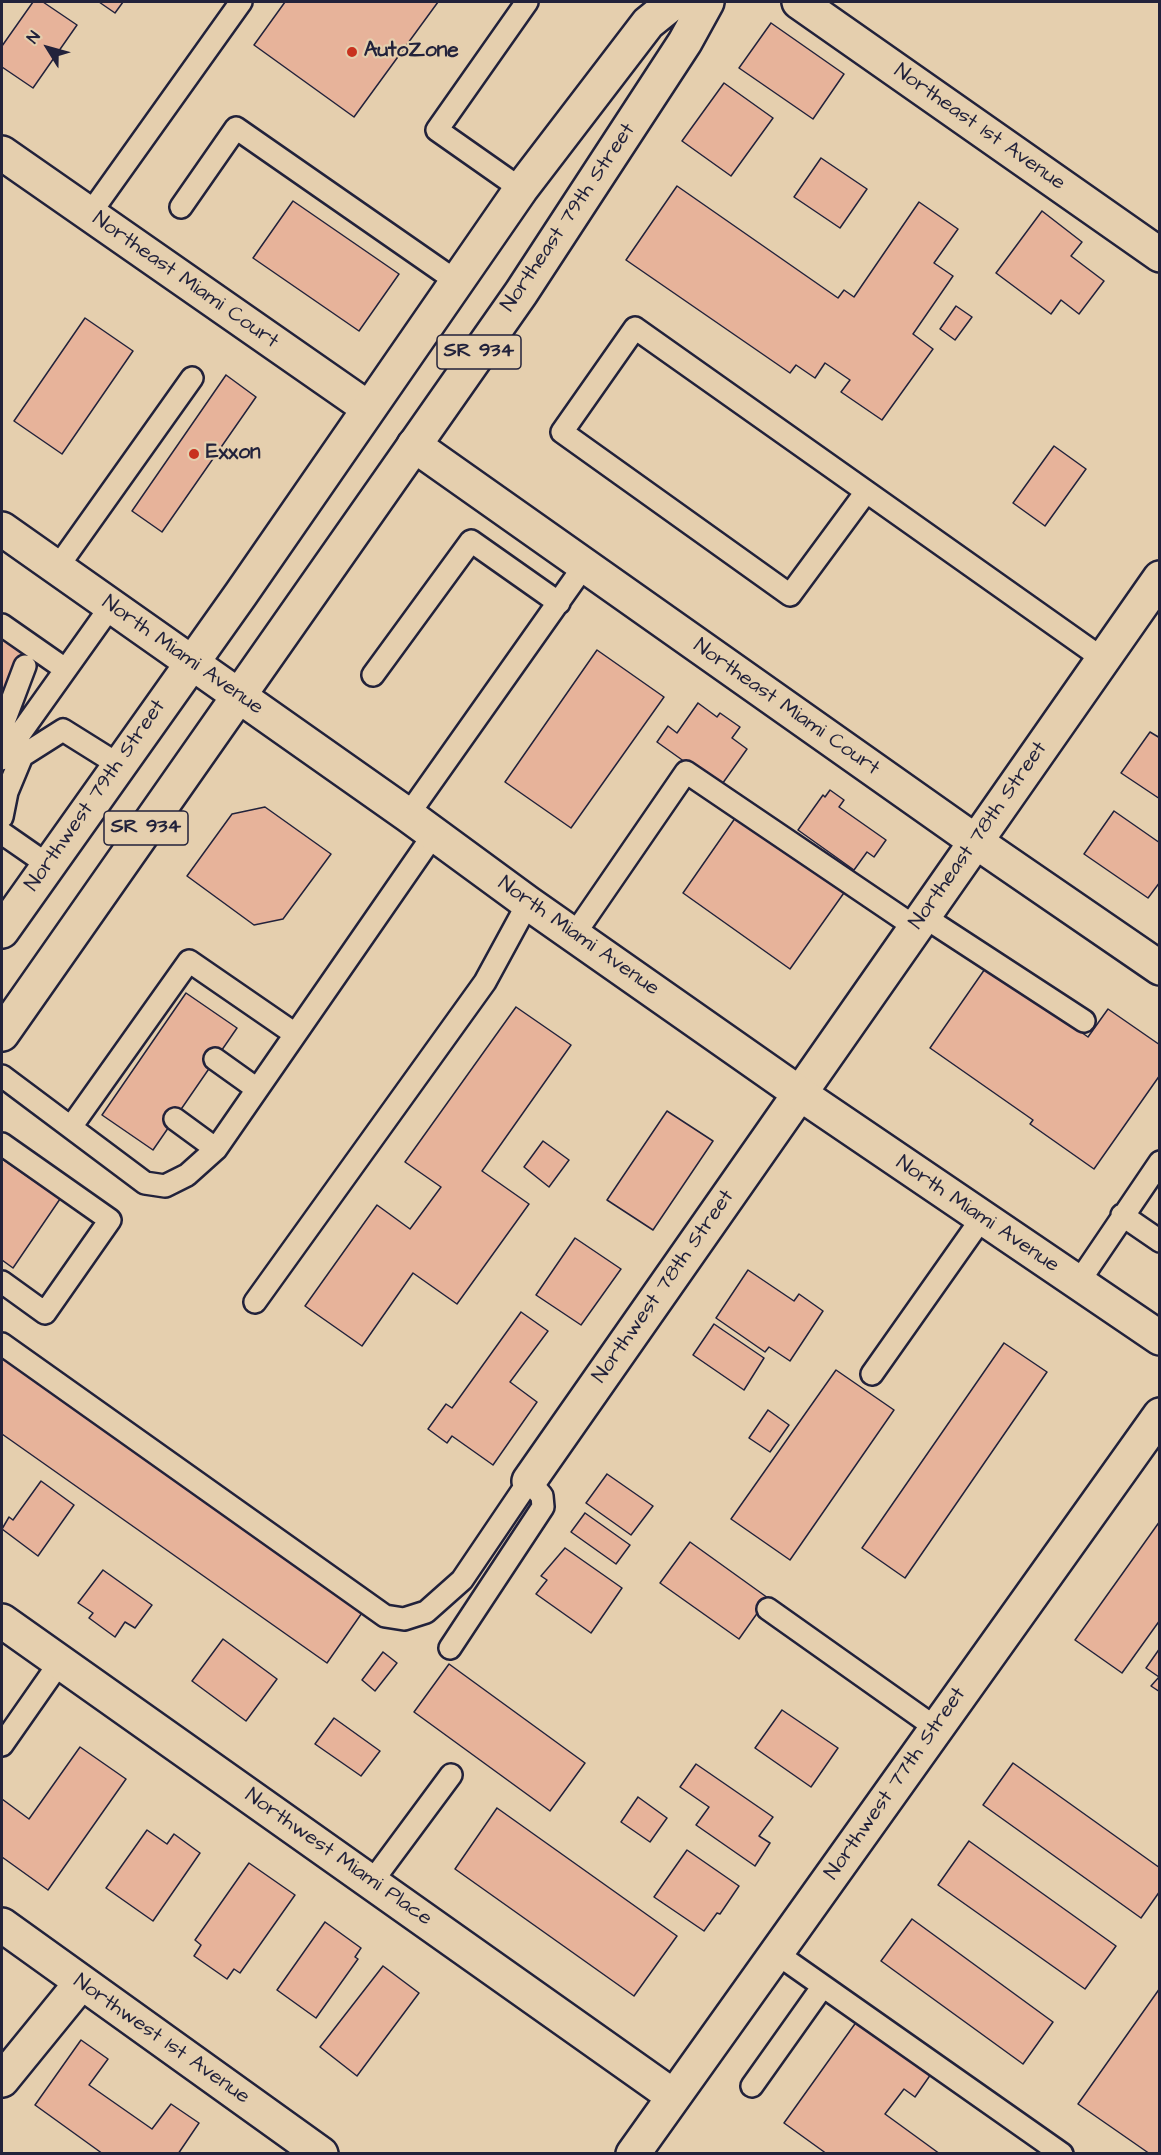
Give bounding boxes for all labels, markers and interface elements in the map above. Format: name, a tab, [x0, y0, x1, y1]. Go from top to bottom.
north arrow	[18, 18, 78, 78]
text: N	[22, 27, 45, 48]
place label: AutoZone	[364, 39, 459, 65]
marker: AutoZone	[345, 45, 359, 59]
street label: Northeast 1st Avenue	[889, 59, 1069, 197]
street label: Northeast 79th Street	[497, 119, 641, 317]
street label: Northeast Miami Court	[87, 207, 283, 355]
road number: SR 934	[437, 335, 521, 369]
place label: Exxon	[206, 441, 261, 467]
marker: Exxon	[187, 447, 201, 461]
street label: North Miami Avenue	[96, 591, 268, 721]
street label: Northeast Miami Court	[688, 634, 884, 782]
street label: Northwest 79th Street	[20, 695, 172, 897]
street label: Northeast 78th Street	[905, 737, 1053, 935]
road number: SR 934	[104, 811, 188, 845]
street label: North Miami Avenue	[492, 872, 664, 1002]
street label: North Miami Avenue	[891, 1151, 1063, 1279]
street label: Northwest 78th Street	[588, 1186, 740, 1388]
street label: Northwest 77th Street	[820, 1683, 972, 1885]
street label: Northwest Miami Place	[240, 1784, 436, 1932]
street label: Northwest 1st Avenue	[68, 1970, 254, 2110]

